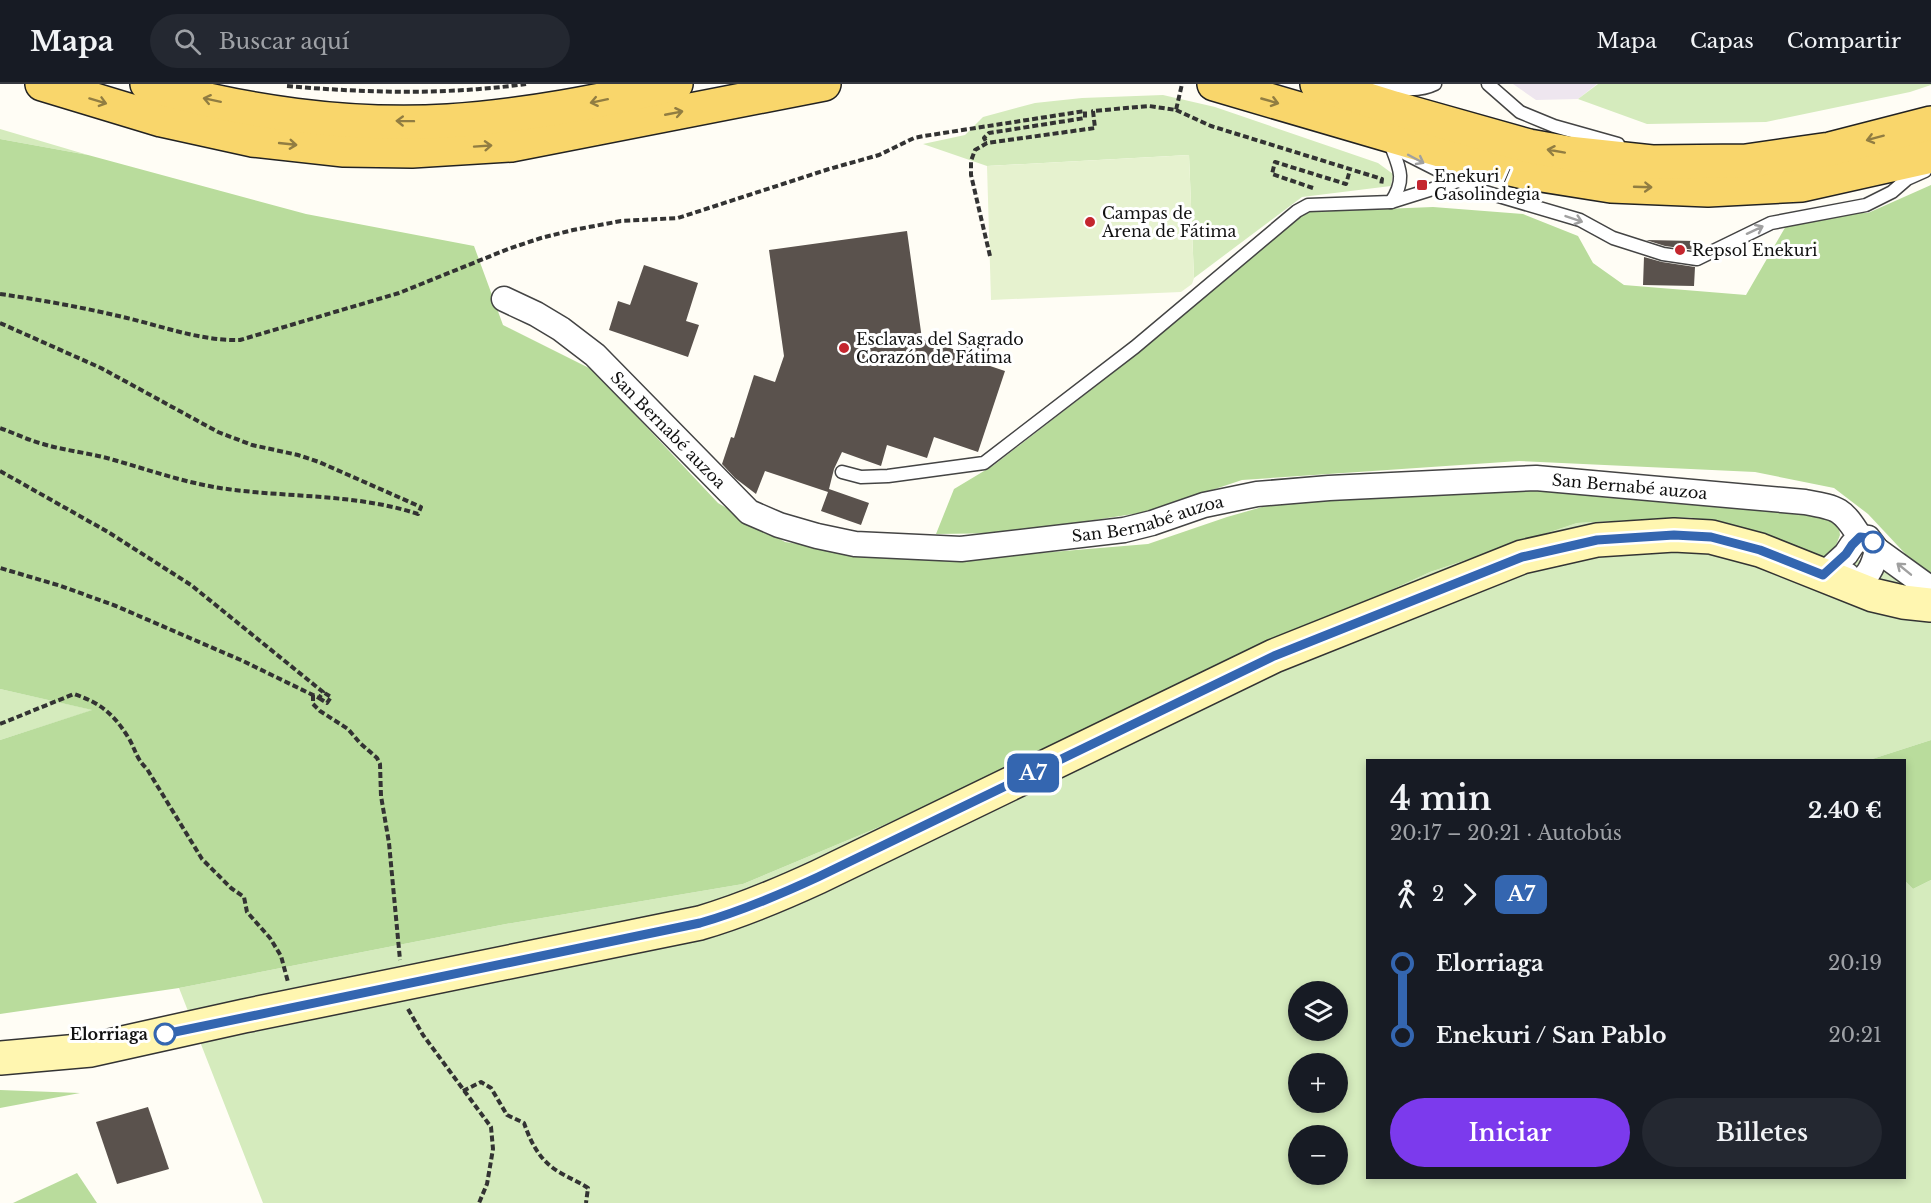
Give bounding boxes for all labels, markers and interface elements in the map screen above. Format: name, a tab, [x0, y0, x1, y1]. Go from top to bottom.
search box	[150, 14, 570, 68]
text: Mapa	[30, 24, 114, 59]
icon: search	[171, 25, 204, 58]
text: Buscar aquí	[219, 28, 349, 55]
text: Mapa	[1597, 28, 1657, 54]
text: Capas	[1690, 28, 1754, 54]
text: Compartir	[1787, 28, 1901, 54]
one-way arrow	[202, 94, 222, 105]
one-way arrow	[88, 96, 107, 107]
one-way arrow	[589, 96, 609, 107]
one-way arrow	[1260, 96, 1279, 107]
one-way arrow	[664, 107, 684, 118]
one-way arrow	[395, 115, 415, 127]
one-way arrow	[1865, 133, 1884, 144]
one-way arrow	[278, 139, 297, 150]
one-way arrow	[472, 141, 492, 152]
one-way arrow	[1547, 145, 1567, 156]
one-way arrow	[1407, 153, 1424, 165]
place label: Enekuri / Gasolindegia	[1434, 166, 1540, 204]
marker: Enekuri / Gasolindegia	[1415, 178, 1429, 192]
one-way arrow	[1632, 182, 1652, 193]
place label: Campas de Arena de Fátima	[1101, 203, 1237, 241]
one-way arrow	[1564, 214, 1583, 225]
marker: Campas de Arena de Fátima	[1083, 215, 1097, 229]
one-way arrow	[1745, 224, 1763, 235]
place label: Repsol Enekuri	[1692, 240, 1818, 260]
marker: Repsol Enekuri	[1673, 243, 1687, 257]
place label: Esclavas del Sagrado Corazón de Fátima	[856, 329, 1024, 367]
marker: Esclavas del Sagrado Corazón de Fátima	[837, 341, 851, 355]
street label: San Bernabé auzoa	[607, 367, 730, 492]
street label: San Bernabé auzoa	[1551, 469, 1708, 503]
street label: San Bernabé auzoa	[1071, 491, 1225, 546]
unlabelled marker	[1862, 531, 1884, 553]
one-way arrow	[1897, 562, 1913, 575]
line badge: A7	[1006, 754, 1060, 792]
text: A7	[1019, 760, 1047, 786]
text: 4 min	[1390, 778, 1492, 819]
text: 2.40 €	[1808, 797, 1882, 824]
text: 20:17 – 20:21 · Autobús	[1390, 821, 1622, 845]
icon: walk	[1390, 878, 1423, 911]
icon: forward	[1453, 878, 1486, 911]
text: A7	[1507, 881, 1535, 907]
text: 2	[1432, 882, 1444, 906]
text: Elorriaga	[1436, 950, 1544, 977]
text: 20:19	[1828, 951, 1882, 975]
map controls	[1288, 981, 1348, 1185]
button: layers	[1288, 981, 1348, 1041]
text: Enekuri / San Pablo	[1436, 1022, 1666, 1049]
marker: Elorriaga	[154, 1023, 176, 1045]
text: 20:21	[1828, 1023, 1882, 1047]
place label: Elorriaga	[70, 1024, 148, 1044]
button: +	[1288, 1053, 1348, 1113]
button: Iniciar	[1390, 1098, 1630, 1167]
button: Billetes	[1642, 1098, 1882, 1167]
button: −	[1288, 1125, 1348, 1185]

